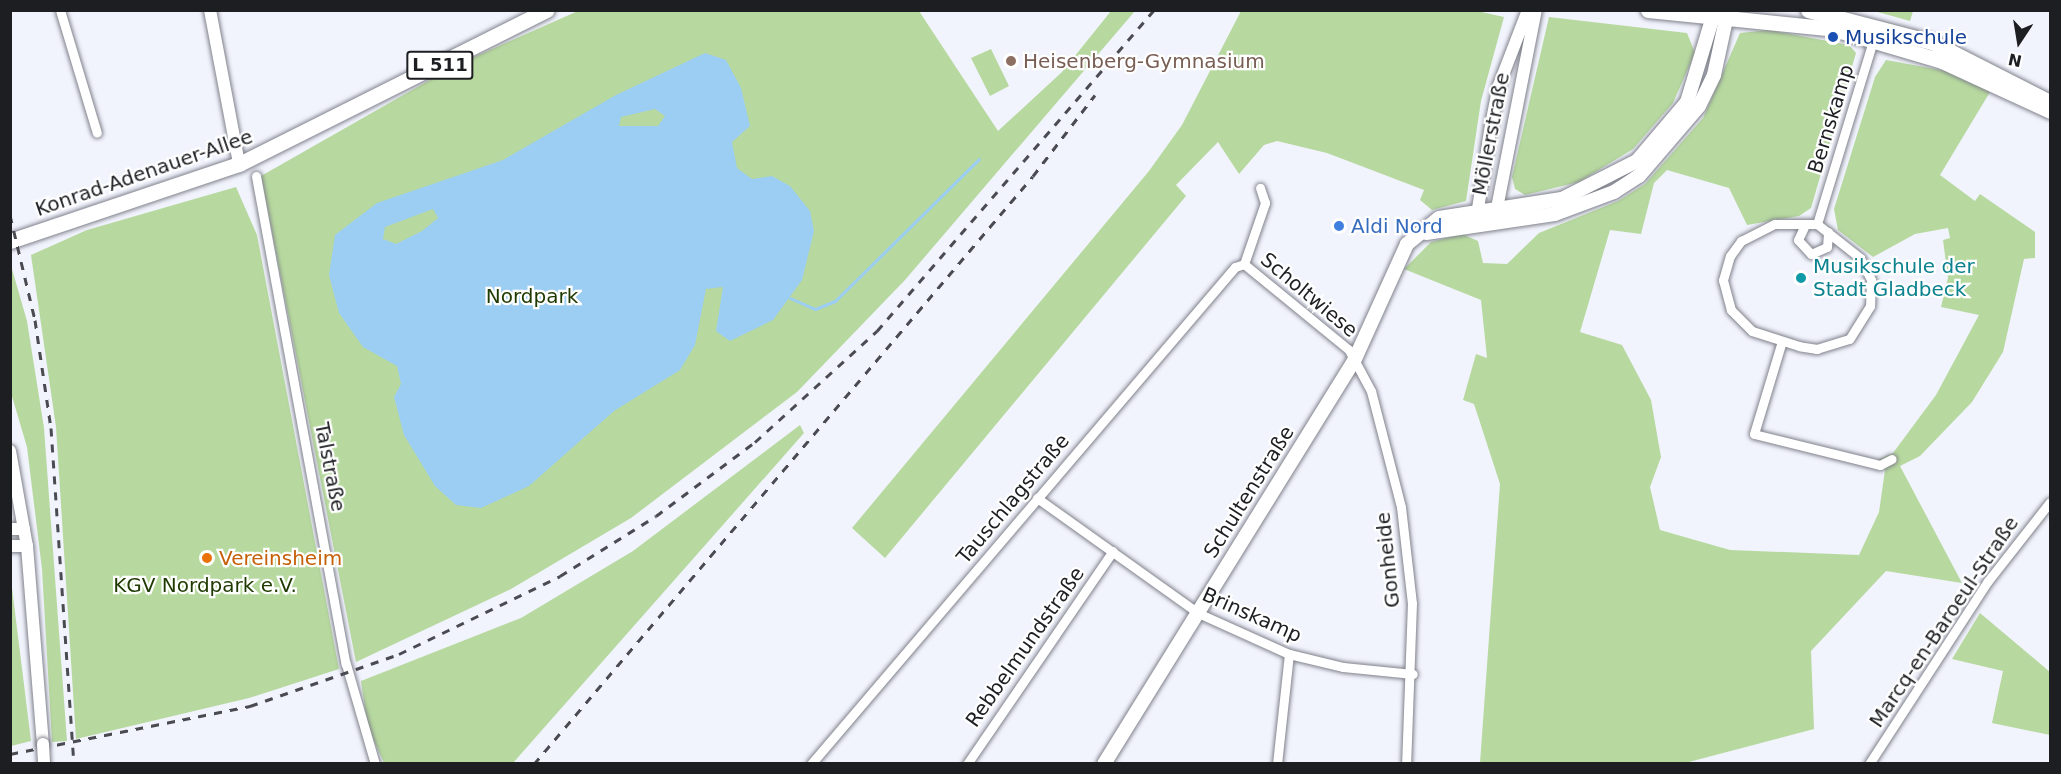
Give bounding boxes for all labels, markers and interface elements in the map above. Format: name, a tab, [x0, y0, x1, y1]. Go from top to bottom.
north arrow	[1989, 12, 2049, 72]
place label: Musikschule	[1845, 25, 1967, 49]
marker: Musikschule	[1826, 30, 1840, 44]
place label: Heisenberg-Gymnasium	[1023, 49, 1265, 73]
text: N	[2007, 49, 2024, 71]
road number: L 511	[406, 50, 474, 80]
marker: Heisenberg-Gymnasium	[1004, 54, 1018, 68]
street label: Bernskamp	[1803, 62, 1859, 176]
street label: Möllerstraße	[1467, 70, 1515, 198]
street label: Konrad-Adenauer-Allee	[32, 124, 256, 222]
place label: Aldi Nord	[1351, 214, 1443, 238]
marker: Aldi Nord	[1332, 219, 1346, 233]
street label: Scholtwiese	[1256, 248, 1362, 342]
place label: Musikschule der Stadt Gladbeck	[1813, 254, 1975, 301]
marker: Musikschule der Stadt Gladbeck	[1794, 271, 1808, 285]
park label: Nordpark	[486, 284, 578, 308]
street label: Talstraße	[310, 420, 350, 514]
street label: Schultenstraße	[1199, 422, 1299, 562]
street label: Tauschlagstraße	[952, 429, 1074, 569]
street label: Gonheide	[1371, 511, 1405, 609]
street label: Marcq-en-Baroeul-Straße	[1864, 512, 2024, 732]
place label: Vereinsheim	[219, 546, 342, 570]
marker: Vereinsheim	[200, 551, 214, 565]
street label: Rebbelmundstraße	[961, 562, 1089, 732]
park label: KGV Nordpark e.V.	[113, 573, 297, 597]
street label: Brinskamp	[1199, 582, 1305, 648]

